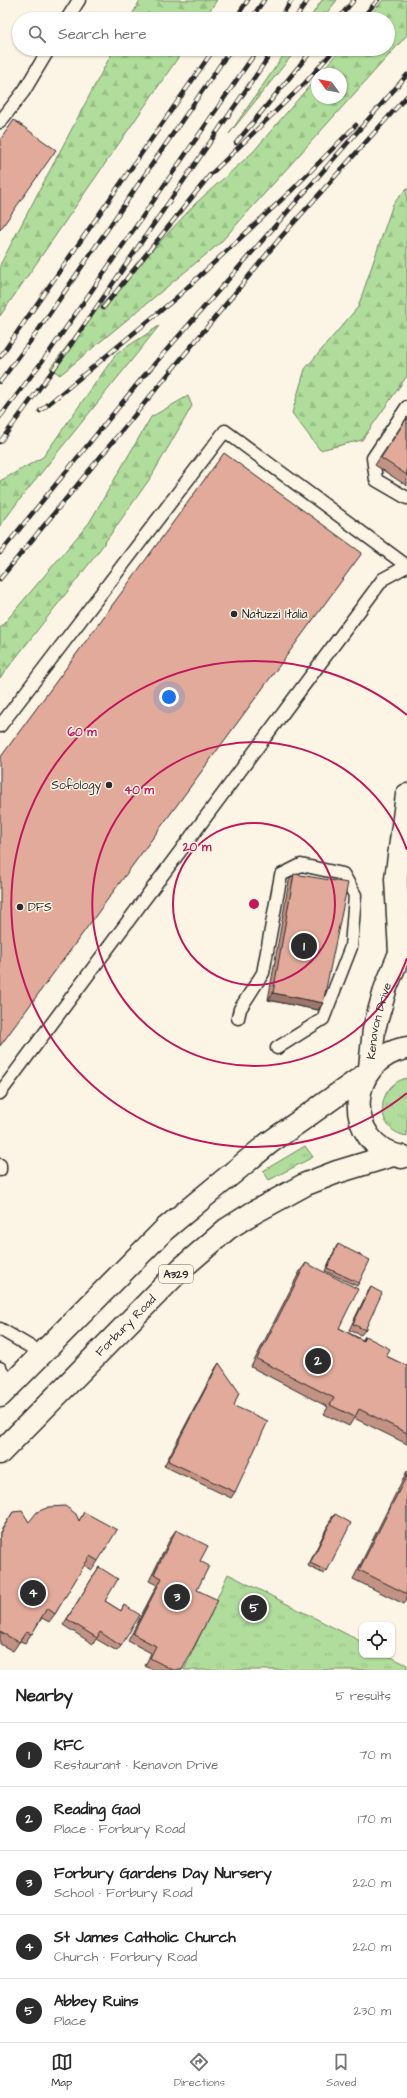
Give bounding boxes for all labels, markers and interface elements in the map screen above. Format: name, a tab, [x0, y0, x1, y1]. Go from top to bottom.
search box	[12, 12, 395, 56]
icon: search	[26, 23, 48, 45]
text: Search here	[58, 24, 147, 45]
north arrow	[311, 68, 347, 104]
place label: Natuzzi Italia	[242, 606, 308, 623]
marker: Natuzzi Italia	[229, 609, 239, 619]
your location	[159, 687, 179, 707]
text: 60 m	[67, 724, 97, 741]
place label: Sofology	[51, 777, 101, 795]
marker: Sofology	[104, 780, 114, 790]
text: 40 m	[124, 782, 155, 799]
text: 20 m	[182, 839, 212, 856]
centre of rings	[247, 897, 261, 911]
place label: DFS	[28, 899, 52, 916]
marker: DFS	[15, 902, 25, 912]
pin: 1	[291, 931, 317, 961]
street label: Kenavon Drive	[362, 979, 396, 1060]
road number: A329	[159, 1265, 193, 1283]
street label: Forbury Road	[91, 1291, 160, 1360]
pin: 2	[305, 1346, 331, 1376]
pin: 4	[20, 1578, 46, 1608]
pin: 3	[164, 1582, 190, 1612]
pin: 5	[241, 1593, 267, 1623]
map controls	[359, 1622, 395, 1658]
button: locate	[359, 1622, 395, 1658]
text: Nearby	[16, 1684, 73, 1708]
text: 5 results	[335, 1687, 391, 1705]
text: KFC	[54, 1735, 84, 1756]
text: 1	[28, 1746, 30, 1764]
text: 70 m	[359, 1746, 391, 1764]
text: Restaurant · Kenavon Drive	[54, 1756, 218, 1774]
text: Reading Gaol	[54, 1799, 140, 1820]
text: 2	[25, 1810, 33, 1828]
text: 170 m	[358, 1810, 391, 1828]
text: Place · Forbury Road	[54, 1820, 185, 1838]
text: Forbury Gardens Day Nursery	[54, 1863, 272, 1884]
text: 3	[26, 1874, 32, 1892]
text: 220 m	[353, 1874, 391, 1892]
text: School · Forbury Road	[54, 1884, 193, 1902]
text: St James Catholic Church	[54, 1927, 236, 1948]
text: 4	[25, 1938, 33, 1956]
text: 220 m	[353, 1938, 391, 1956]
text: Church · Forbury Road	[54, 1948, 197, 1966]
text: Abbey Ruins	[54, 1991, 138, 2012]
text: 5	[24, 2002, 34, 2020]
text: 230 m	[353, 2002, 391, 2020]
text: Place	[54, 2012, 86, 2030]
tab: Map	[51, 2051, 73, 2090]
tab: Directions	[174, 2051, 225, 2090]
tab: Saved	[326, 2051, 356, 2090]

